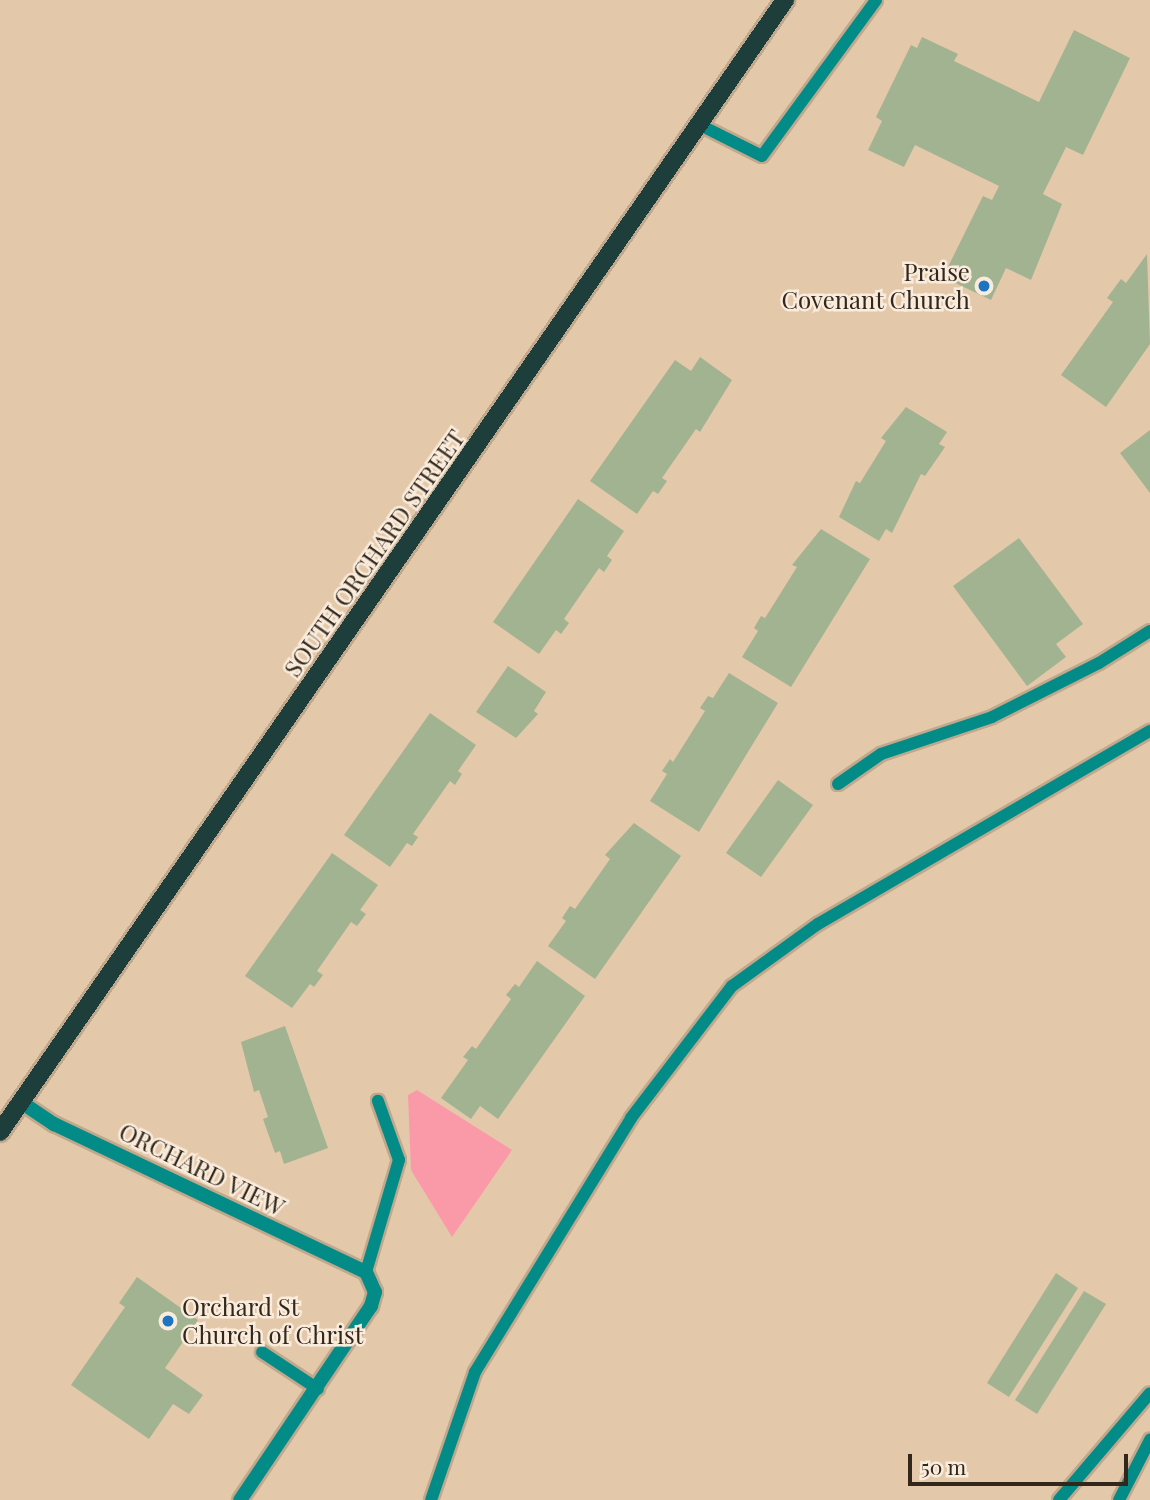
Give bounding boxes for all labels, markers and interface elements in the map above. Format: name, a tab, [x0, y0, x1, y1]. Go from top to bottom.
place label: Praise Covenant Church	[781, 258, 970, 314]
marker: Praise Covenant Church	[976, 278, 992, 294]
street label: SOUTH ORCHARD STREET	[278, 424, 470, 682]
street label: ORCHARD VIEW	[114, 1116, 290, 1222]
place label: Orchard St Church of Christ	[182, 1293, 363, 1349]
marker: Orchard St Church of Christ	[160, 1313, 176, 1329]
scale bar	[912, 1440, 1132, 1484]
text: 50 m	[921, 1452, 966, 1480]

